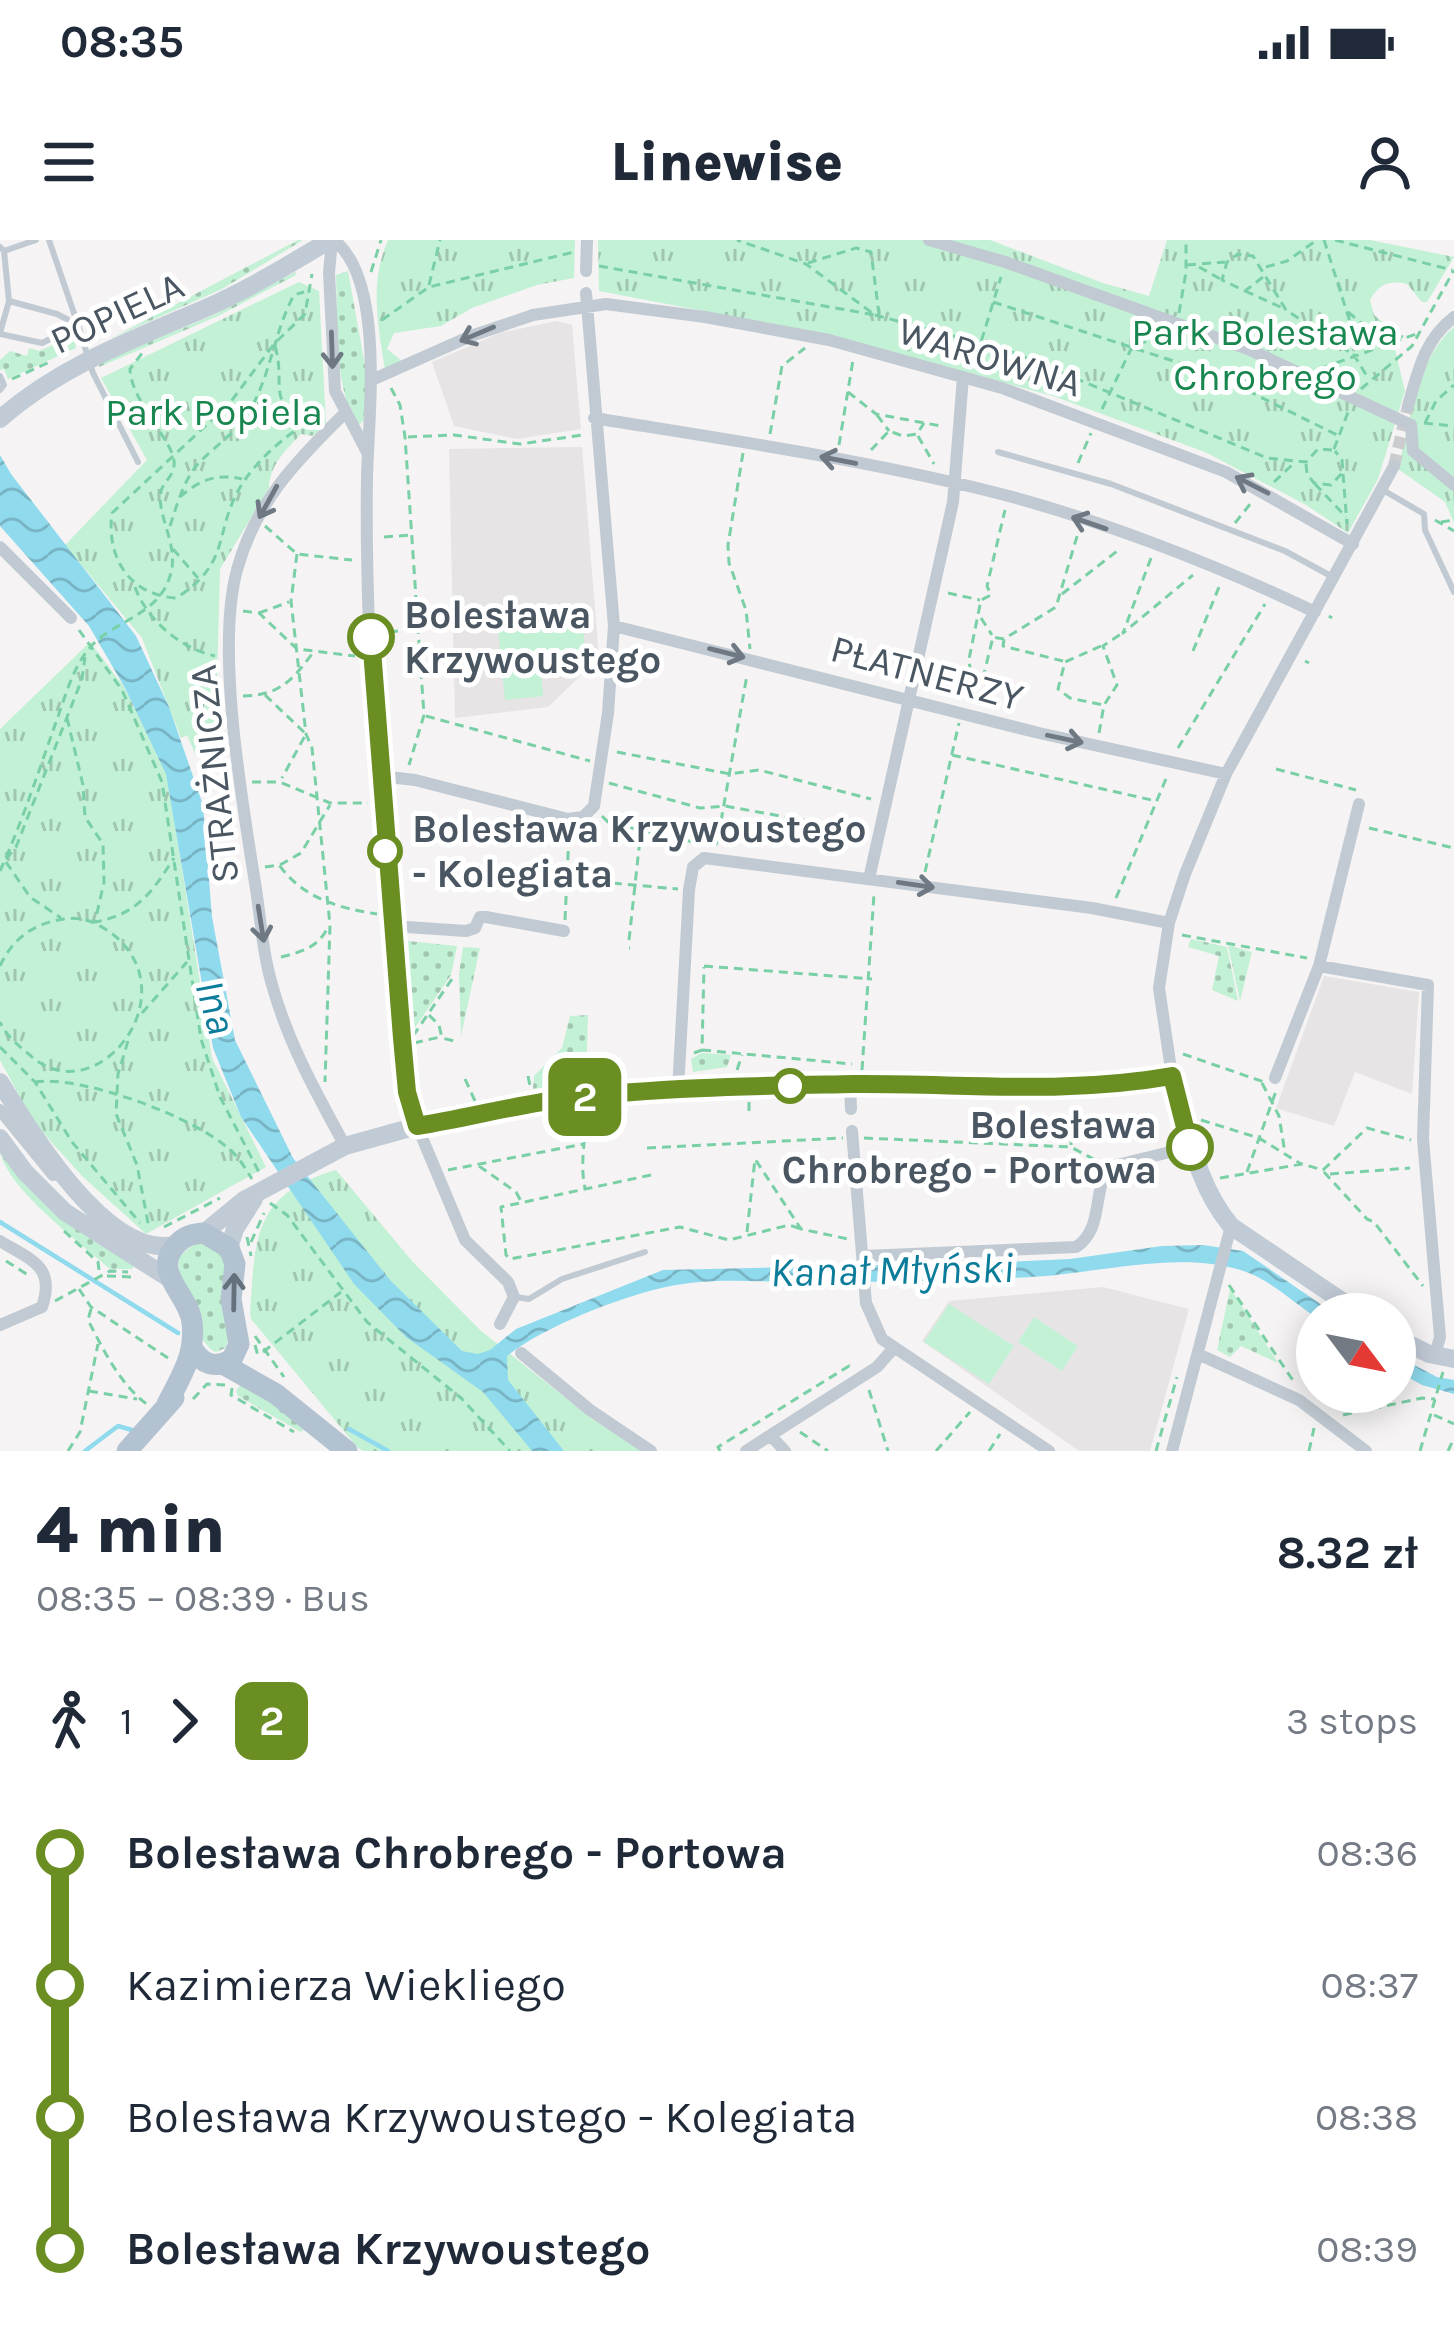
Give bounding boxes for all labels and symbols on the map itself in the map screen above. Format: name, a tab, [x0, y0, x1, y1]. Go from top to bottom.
street label: POPIELA	[43, 262, 191, 364]
street label: WAROWNA	[893, 307, 1087, 407]
park label: Park Bolesława Chrobrego	[1131, 309, 1399, 400]
one-way arrow	[459, 325, 496, 346]
one-way arrow	[321, 330, 344, 369]
park label: Park Popiela	[105, 389, 323, 435]
one-way arrow	[820, 448, 859, 470]
one-way arrow	[1235, 473, 1271, 496]
one-way arrow	[256, 484, 279, 519]
one-way arrow	[1071, 511, 1108, 532]
place label: Bolesława Krzywoustego	[404, 592, 661, 683]
marker: Bolesława Krzywoustego	[349, 615, 393, 659]
street label: PŁATNERZY	[826, 625, 1029, 721]
one-way arrow	[708, 643, 746, 665]
street label: STRAŻNICZA	[180, 662, 248, 886]
one-way arrow	[1046, 728, 1084, 751]
place label: Bolesława Krzywoustego - Kolegiata	[412, 806, 867, 897]
marker: Bolesława Krzywoustego - Kolegiata	[369, 835, 401, 867]
one-way arrow	[896, 874, 935, 897]
one-way arrow	[251, 904, 274, 943]
water label: Ina	[184, 974, 248, 1040]
line badge: 2	[546, 1058, 624, 1136]
unlabelled marker	[774, 1070, 806, 1102]
place label: Bolesława Chrobrego - Portowa	[782, 1102, 1157, 1193]
marker: Bolesława Chrobrego - Portowa	[1168, 1125, 1212, 1169]
water label: Kanał Młyński	[770, 1243, 1014, 1297]
one-way arrow	[222, 1273, 245, 1312]
north arrow	[1296, 1293, 1416, 1413]

